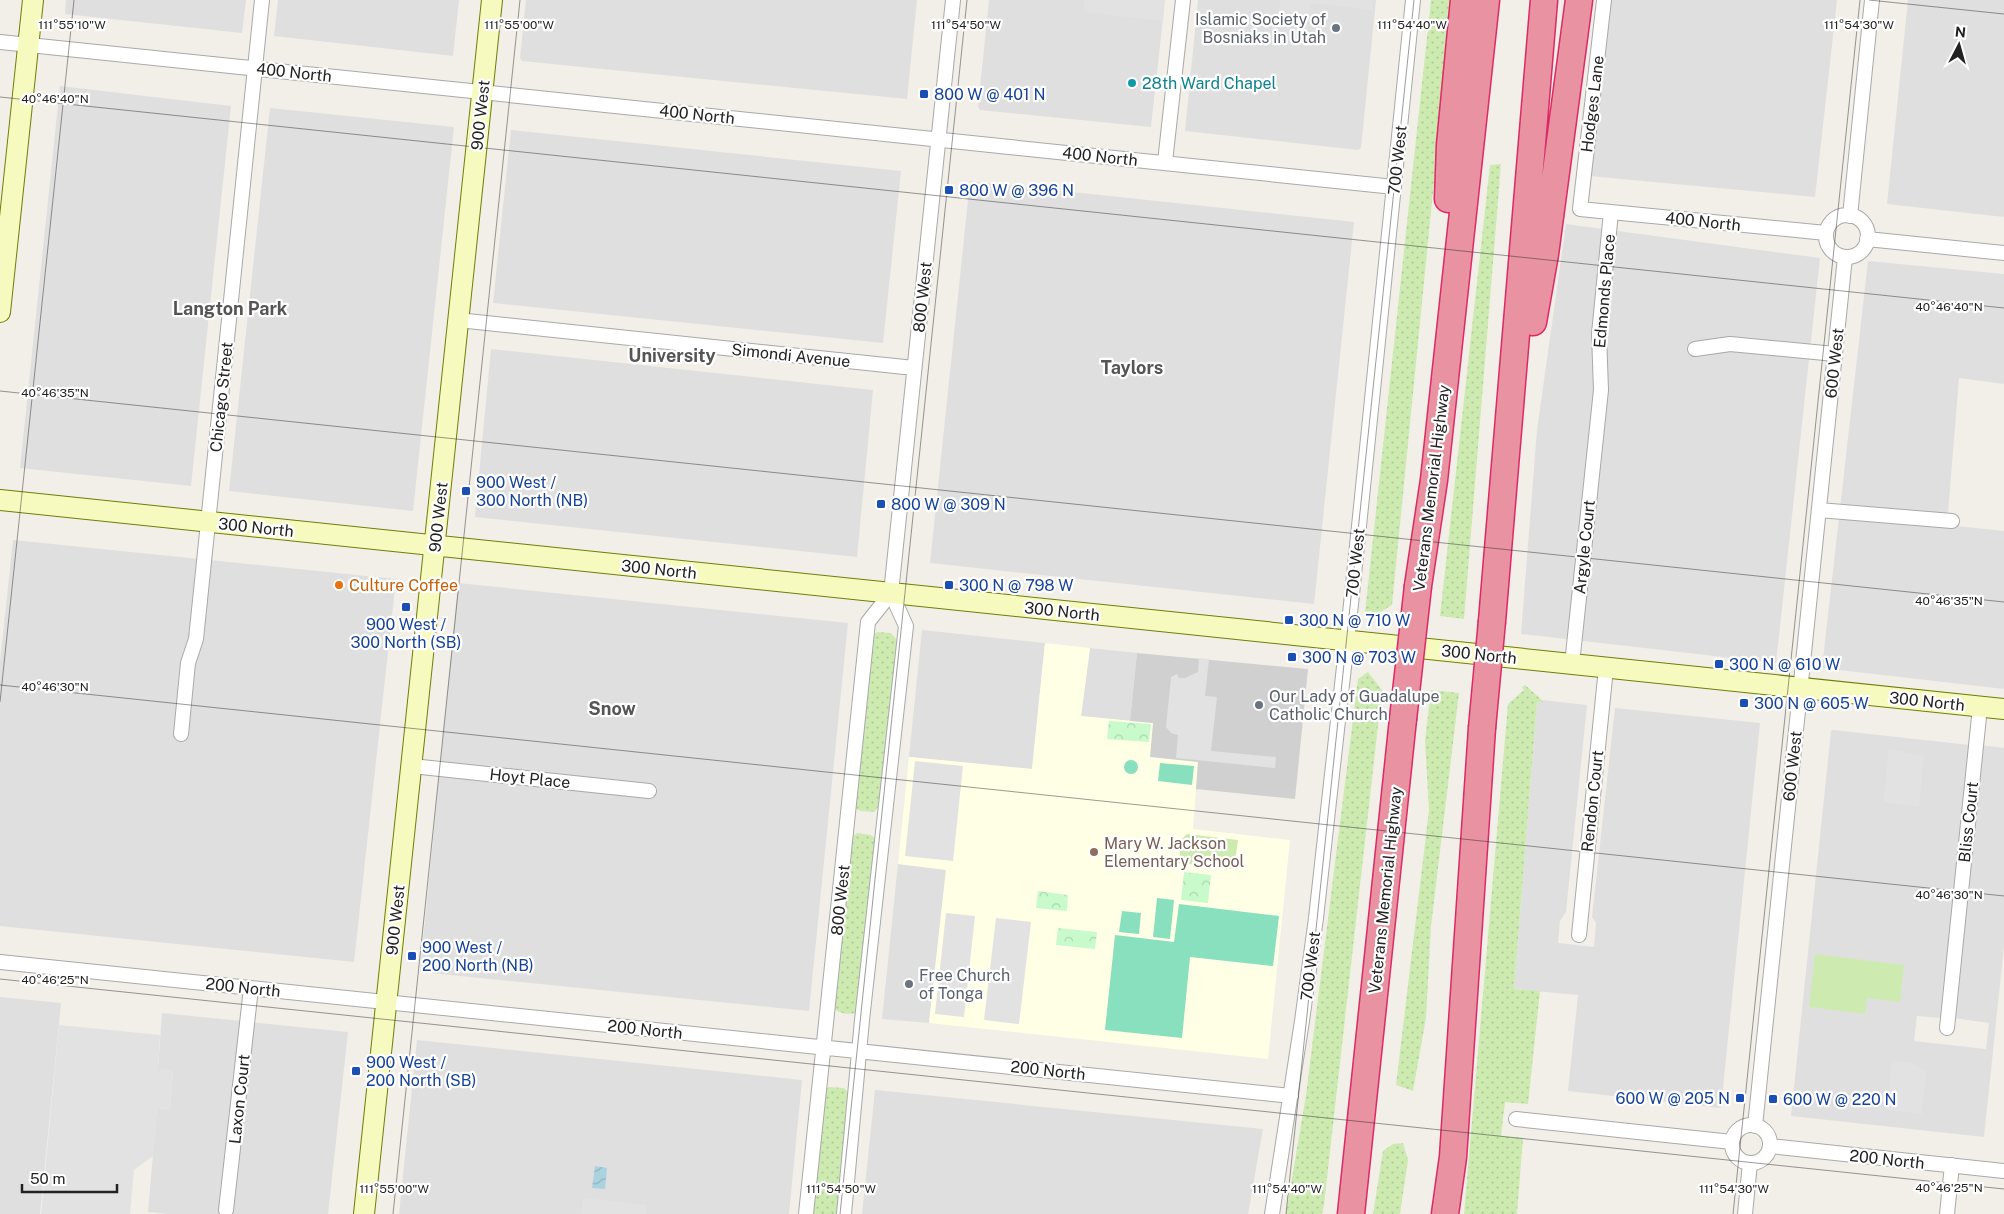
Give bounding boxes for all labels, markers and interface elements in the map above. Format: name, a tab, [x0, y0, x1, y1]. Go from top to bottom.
place label: Islamic Society of Bosniaks in Utah	[1195, 10, 1326, 47]
text: 111°55'10"W	[38, 18, 106, 32]
text: 111°55'00"W	[484, 18, 554, 32]
text: 111°54'50"W	[931, 18, 1002, 32]
text: 111°54'40"W	[1377, 18, 1447, 32]
text: 111°54'30"W	[1824, 18, 1894, 32]
north arrow	[1934, 20, 1984, 70]
marker: Islamic Society of Bosniaks in Utah	[1330, 22, 1342, 34]
text: N	[1954, 24, 1967, 41]
street label: Hodges Lane	[1577, 55, 1608, 154]
street label: 400 North	[255, 59, 333, 86]
place label: 28th Ward Chapel	[1142, 74, 1276, 93]
marker: 28th Ward Chapel	[1126, 77, 1138, 89]
street label: 900 West	[467, 79, 494, 151]
place label: 800 W @ 401 N	[934, 85, 1046, 104]
marker: 800 W @ 401 N	[918, 88, 930, 100]
text: 40°46'40"N	[21, 92, 89, 106]
street label: 400 North	[658, 101, 736, 128]
street label: 700 West	[1384, 124, 1411, 196]
street label: 400 North	[1061, 143, 1139, 170]
place label: 800 W @ 396 N	[959, 181, 1074, 200]
marker: 800 W @ 396 N	[943, 184, 955, 196]
street label: 400 North	[1664, 208, 1742, 235]
street label: Edmonds Place	[1590, 233, 1619, 349]
street label: 800 West	[909, 261, 936, 333]
district label: Langton Park	[173, 298, 288, 319]
text: 40°46'40"N	[1915, 300, 1983, 314]
street label: 600 West	[1821, 327, 1848, 399]
street label: Simondi Avenue	[731, 340, 851, 371]
street label: Chicago Street	[206, 341, 237, 453]
district label: University	[628, 345, 716, 366]
district label: Taylors	[1101, 357, 1163, 378]
street label: Veterans Memorial Highway	[1409, 383, 1454, 592]
text: 40°46'35"N	[21, 386, 89, 400]
place label: 900 West / 300 North (NB)	[476, 473, 588, 510]
street label: 900 West	[425, 481, 452, 553]
marker: 900 West / 300 North (NB)	[460, 485, 472, 497]
place label: 800 W @ 309 N	[891, 495, 1006, 514]
marker: 800 W @ 309 N	[875, 498, 887, 510]
street label: Argyle Court	[1570, 499, 1599, 595]
street label: 300 North	[217, 514, 295, 541]
street label: 700 West	[1342, 527, 1369, 599]
street label: 300 North	[620, 556, 698, 583]
place label: Culture Coffee	[349, 576, 458, 595]
place label: 300 N @ 798 W	[959, 576, 1073, 595]
marker: Culture Coffee	[333, 579, 345, 591]
marker: 300 N @ 798 W	[943, 579, 955, 591]
text: 40°46'35"N	[1915, 594, 1983, 608]
street label: 300 North	[1023, 598, 1101, 625]
marker: 900 West / 300 North (SB)	[400, 601, 412, 613]
place label: 300 N @ 710 W	[1299, 611, 1410, 630]
marker: 300 N @ 710 W	[1283, 614, 1295, 626]
place label: 900 West / 300 North (SB)	[351, 615, 461, 652]
street label: 300 North	[1440, 641, 1518, 668]
place label: 300 N @ 703 W	[1302, 648, 1416, 667]
marker: 300 N @ 703 W	[1286, 651, 1298, 663]
place label: 300 N @ 610 W	[1729, 655, 1840, 674]
marker: 300 N @ 610 W	[1713, 658, 1725, 670]
text: 40°46'30"N	[21, 680, 89, 694]
place label: Our Lady of Guadalupe Catholic Church	[1269, 687, 1440, 724]
street label: 300 North	[1888, 688, 1966, 715]
place label: 300 N @ 605 W	[1754, 694, 1869, 713]
marker: 300 N @ 605 W	[1738, 697, 1750, 709]
district label: Snow	[588, 698, 636, 719]
marker: Our Lady of Guadalupe Catholic Church	[1253, 699, 1265, 711]
street label: 600 West	[1779, 730, 1806, 802]
street label: Rendon Court	[1578, 749, 1607, 853]
street label: Hoyt Place	[489, 765, 571, 792]
street label: Bliss Court	[1955, 781, 1982, 863]
street label: Veterans Memorial Highway	[1365, 785, 1406, 994]
place label: Mary W. Jackson Elementary School	[1104, 834, 1245, 871]
marker: Mary W. Jackson Elementary School	[1088, 846, 1100, 858]
street label: 800 West	[827, 864, 854, 936]
street label: 900 West	[382, 884, 409, 956]
text: 40°46'30"N	[1915, 888, 1983, 902]
street label: 700 West	[1297, 930, 1324, 1002]
place label: 900 West / 200 North (NB)	[422, 938, 534, 975]
marker: 900 West / 200 North (NB)	[406, 950, 418, 962]
place label: Free Church of Tonga	[919, 966, 1010, 1003]
text: 40°46'25"N	[21, 973, 89, 987]
street label: 200 North	[204, 974, 281, 1001]
marker: Free Church of Tonga	[903, 978, 915, 990]
street label: 200 North	[606, 1016, 683, 1043]
street label: Laxon Court	[225, 1053, 254, 1145]
place label: 900 West / 200 North (SB)	[366, 1053, 476, 1090]
street label: 200 North	[1009, 1057, 1086, 1084]
marker: 900 West / 200 North (SB)	[350, 1065, 362, 1077]
place label: 600 W @ 205 N	[1616, 1089, 1730, 1108]
place label: 600 W @ 220 N	[1783, 1090, 1897, 1109]
marker: 600 W @ 205 N	[1734, 1092, 1746, 1104]
marker: 600 W @ 220 N	[1767, 1093, 1779, 1105]
street label: 200 North	[1848, 1146, 1925, 1173]
scale bar	[22, 1162, 118, 1194]
text: 50 m	[30, 1170, 65, 1187]
text: 40°46'25"N	[1915, 1181, 1983, 1195]
text: 111°55'00"W	[359, 1182, 429, 1196]
text: 111°54'50"W	[806, 1182, 877, 1196]
text: 111°54'40"W	[1252, 1182, 1322, 1196]
text: 111°54'30"W	[1699, 1182, 1769, 1196]

